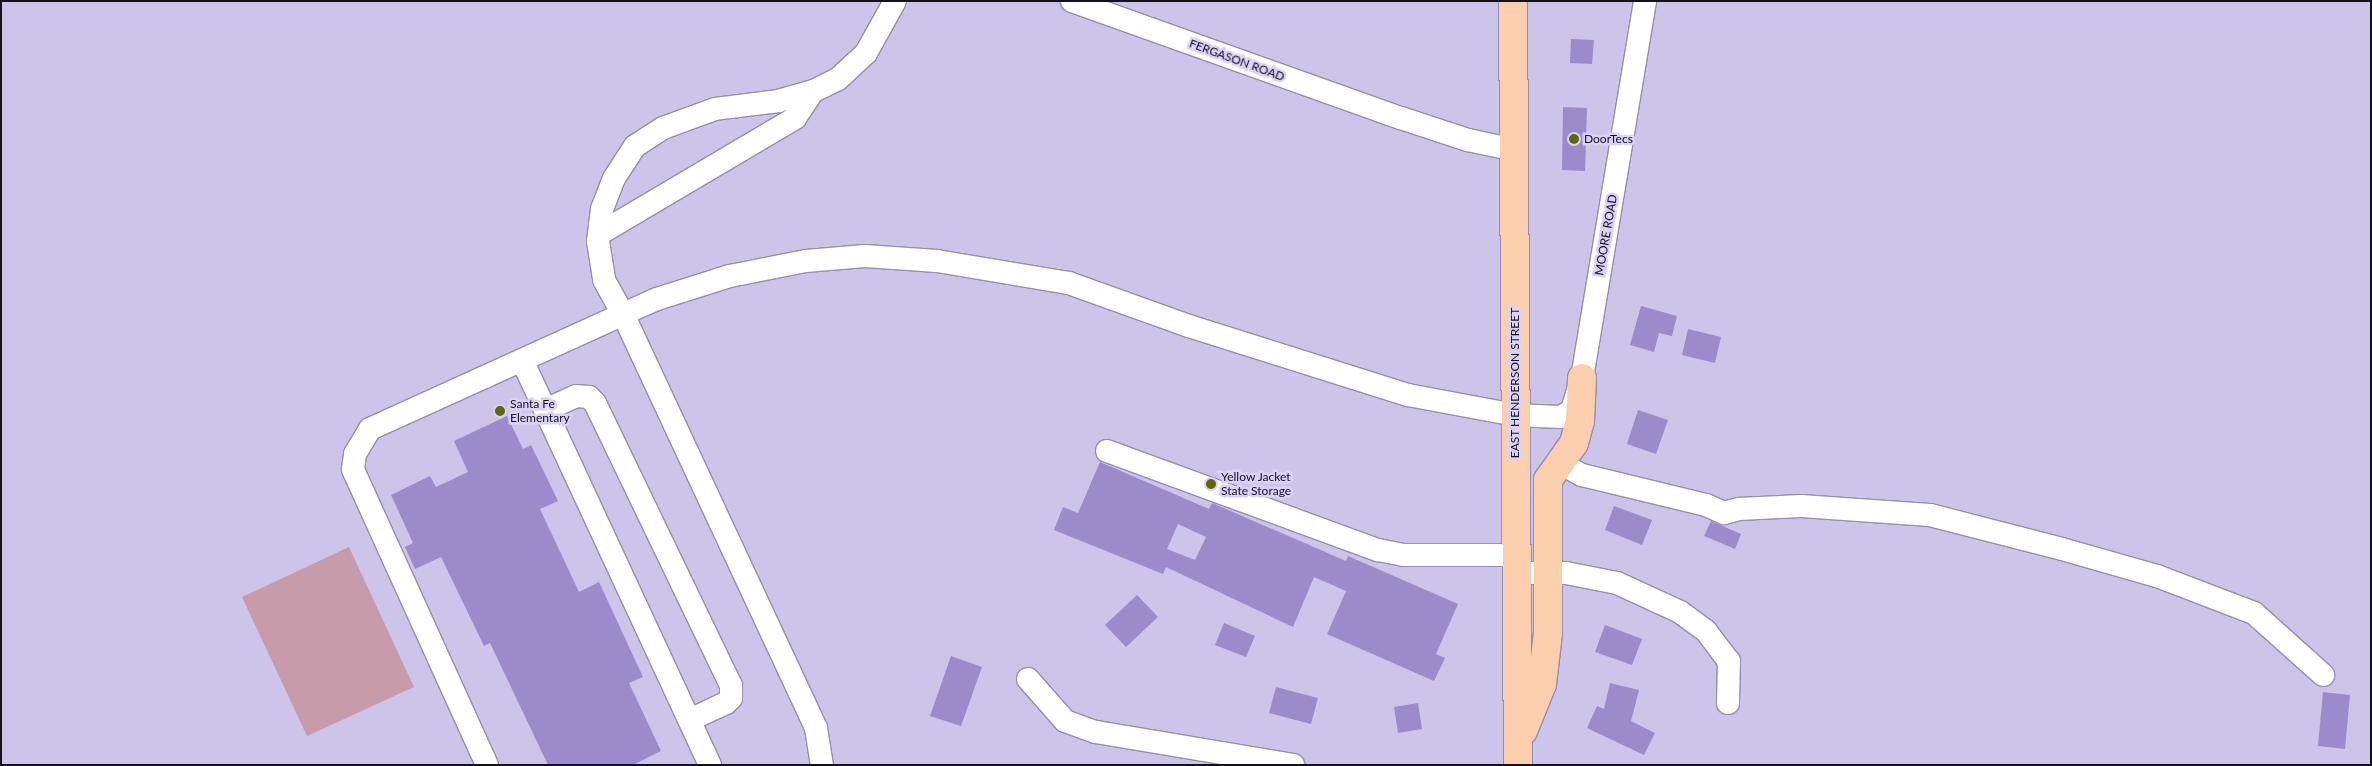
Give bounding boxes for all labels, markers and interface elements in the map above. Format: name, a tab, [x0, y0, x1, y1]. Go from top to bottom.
street label: FERGASON ROAD	[1187, 36, 1287, 84]
place label: DoorTecs	[1584, 132, 1633, 146]
marker: DoorTecs	[1568, 133, 1580, 145]
street label: MOORE ROAD	[1592, 193, 1620, 277]
street label: EAST HENDERSON STREET	[1508, 308, 1522, 458]
place label: Santa Fe Elementary	[510, 397, 570, 425]
marker: Santa Fe Elementary	[494, 405, 506, 417]
place label: Yellow Jacket State Storage	[1221, 470, 1291, 498]
marker: Yellow Jacket State Storage	[1205, 478, 1217, 490]

